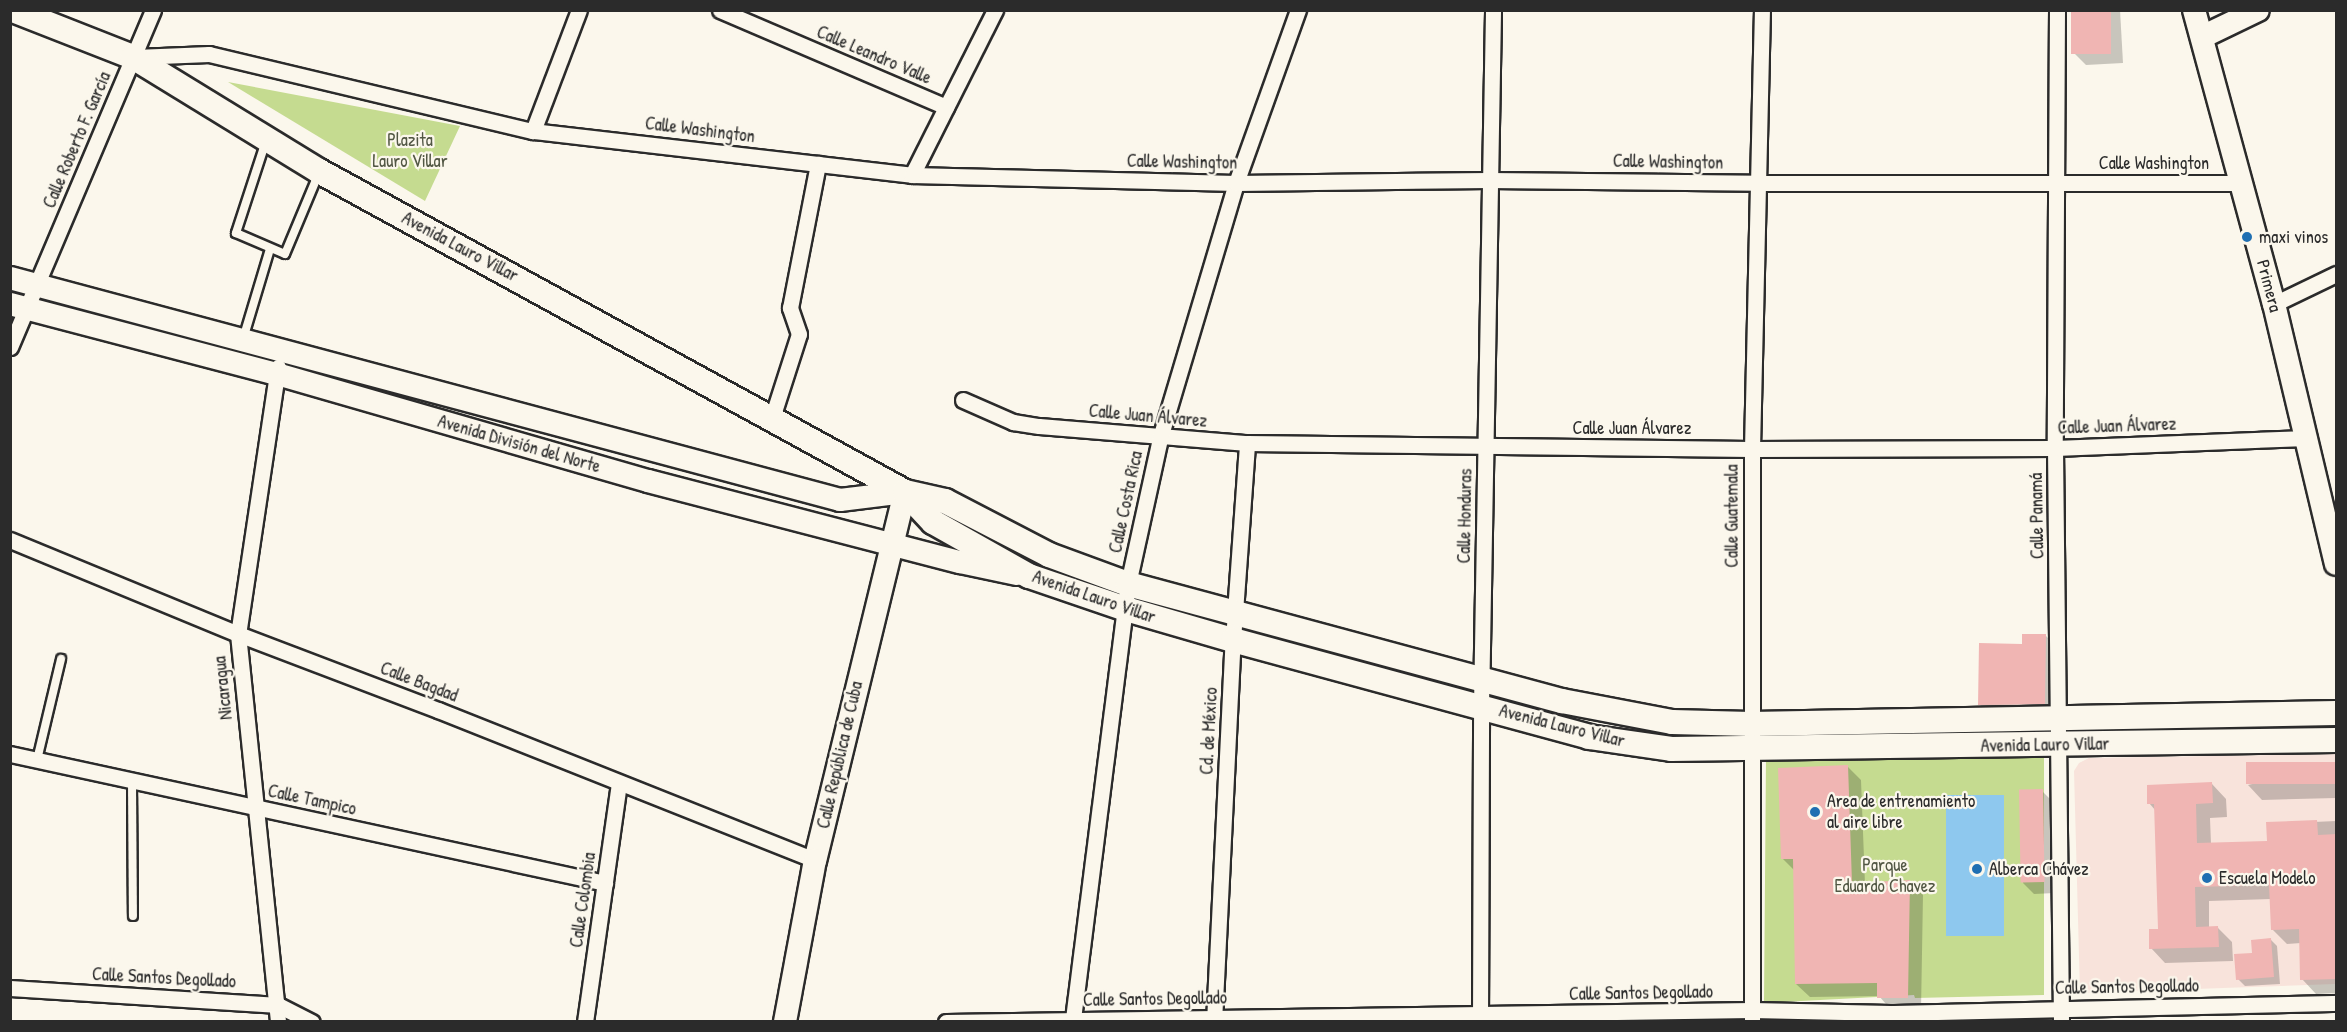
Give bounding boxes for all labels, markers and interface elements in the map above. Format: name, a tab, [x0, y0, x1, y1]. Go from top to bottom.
street label: Calle Leandro Valle	[813, 21, 935, 89]
street label: Calle Roberto F. García	[39, 69, 115, 211]
street label: Calle Washington	[644, 113, 756, 147]
park label: Plazita Lauro Villar	[372, 130, 448, 172]
street label: Calle Washington	[1127, 150, 1237, 174]
street label: Calle Washington	[1613, 150, 1723, 174]
street label: Calle Washington	[2099, 152, 2209, 174]
street label: Avenida Lauro Villar	[398, 207, 522, 287]
place label: maxi vinos	[2259, 226, 2328, 248]
marker: maxi vinos	[2240, 230, 2254, 244]
street label: Primera	[2252, 258, 2286, 314]
street label: Calle Juan Álvarez	[1088, 400, 1208, 432]
street label: Avenida División del Norte	[435, 410, 603, 478]
street label: Calle Juan Álvarez	[2057, 413, 2177, 439]
street label: Calle Juan Álvarez	[1573, 417, 1691, 439]
street label: Calle Costa Rica	[1105, 449, 1147, 555]
street label: Calle Guatemala	[1721, 464, 1743, 568]
street label: Calle Honduras	[1453, 468, 1477, 564]
street label: Calle Panamá	[2025, 473, 2049, 559]
street label: Avenida Lauro Villar	[1030, 566, 1158, 628]
street label: Nicaragua	[209, 655, 237, 721]
street label: Calle Bagdad	[377, 657, 461, 707]
street label: Calle República de Cuba	[813, 679, 867, 831]
street label: Cd. de México	[1196, 687, 1222, 775]
street label: Avenida Lauro Villar	[1497, 700, 1627, 752]
street label: Avenida Lauro Villar	[1980, 733, 2110, 757]
street label: Calle Tampico	[266, 780, 358, 820]
place label: Area de entrenamiento al aire libre	[1827, 791, 1975, 834]
marker: Area de entrenamiento al aire libre	[1808, 805, 1822, 819]
street label: Calle Colombia	[566, 851, 600, 949]
park label: Parque Eduardo Chavez	[1834, 855, 1936, 898]
place label: Alberca Chávez	[1989, 858, 2089, 880]
marker: Alberca Chávez	[1970, 862, 1984, 876]
place label: Escuela Modelo	[2219, 867, 2315, 889]
marker: Escuela Modelo	[2200, 871, 2214, 885]
street label: Calle Santos Degollado	[92, 963, 236, 993]
street label: Calle Santos Degollado	[2055, 975, 2199, 999]
street label: Calle Santos Degollado	[1569, 981, 1713, 1005]
street label: Calle Santos Degollado	[1083, 987, 1227, 1011]

